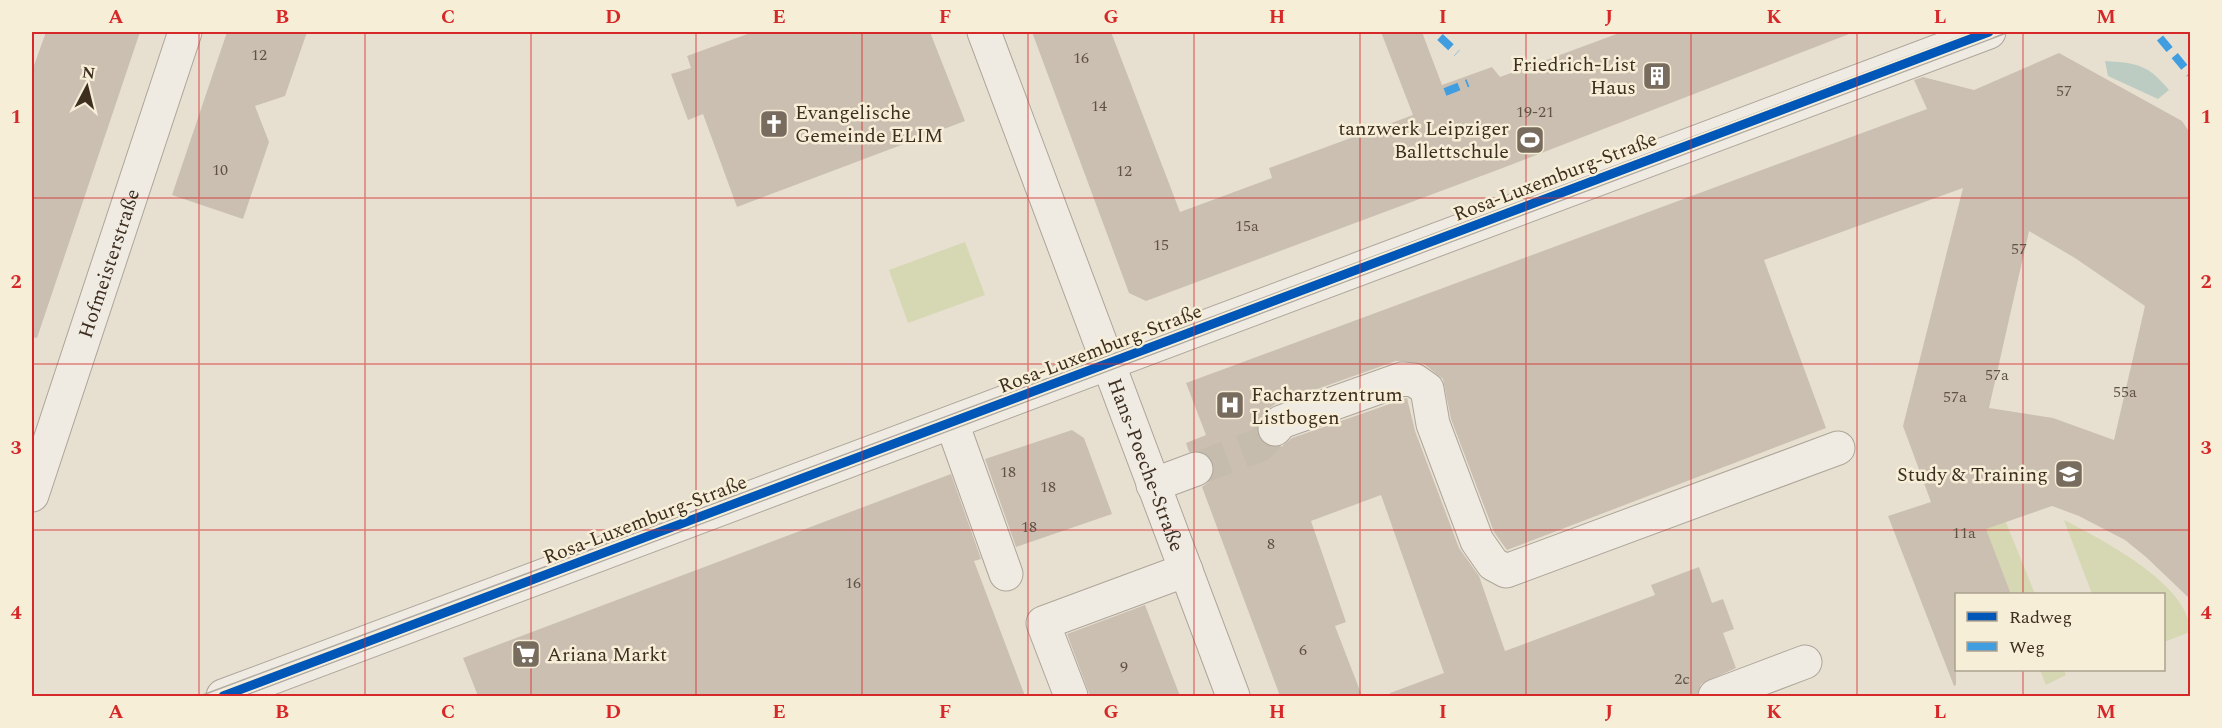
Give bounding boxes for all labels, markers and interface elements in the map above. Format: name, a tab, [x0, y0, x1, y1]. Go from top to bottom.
text: A	[108, 2, 124, 32]
text: B	[275, 2, 289, 32]
text: C	[441, 2, 455, 32]
text: D	[605, 2, 621, 32]
text: E	[772, 2, 786, 32]
text: F	[939, 2, 951, 32]
text: G	[1103, 2, 1119, 32]
text: H	[1269, 2, 1285, 32]
text: I	[1439, 2, 1447, 32]
text: J	[1605, 2, 1613, 32]
text: K	[1766, 2, 1782, 32]
text: L	[1934, 2, 1946, 32]
text: M	[2096, 2, 2116, 32]
house number: 12	[251, 43, 267, 67]
house number: 16	[1073, 46, 1089, 70]
place label: Friedrich-List Haus	[1512, 50, 1636, 103]
north arrow	[57, 57, 117, 117]
text: N	[81, 60, 97, 86]
building icon: Friedrich-List Haus	[1641, 60, 1673, 92]
house number: 57	[2056, 79, 2072, 103]
house number: 14	[1091, 94, 1107, 118]
place label: Evangelische Gemeinde ELIM	[795, 98, 943, 151]
house number: 19-21	[1516, 100, 1554, 124]
text: 1	[10, 102, 22, 132]
text: 1	[2200, 102, 2212, 132]
church icon: Evangelische Gemeinde ELIM	[758, 108, 790, 140]
place label: tanzwerk Leipziger Ballettschule	[1338, 114, 1509, 167]
street label: Rosa-Luxemburg-Straße	[1449, 124, 1662, 230]
sports icon: tanzwerk Leipziger Ballettschule	[1514, 124, 1546, 156]
house number: 10	[212, 158, 228, 182]
house number: 12	[1116, 159, 1132, 183]
street label: Hofmeisterstraße	[71, 185, 148, 342]
house number: 15a	[1235, 214, 1259, 238]
house number: 15	[1153, 233, 1169, 257]
house number: 57	[2011, 237, 2027, 261]
text: 2	[10, 267, 22, 297]
text: 2	[2200, 267, 2212, 297]
street label: Rosa-Luxemburg-Straße	[994, 296, 1207, 402]
house number: 57a	[1985, 363, 2009, 387]
street label: Hans-Poeche-Straße	[1099, 374, 1191, 556]
place label: Facharztzentrum Listbogen	[1251, 380, 1403, 433]
house number: 55a	[2113, 380, 2137, 404]
house number: 57a	[1943, 385, 1967, 409]
hospital icon: Facharztzentrum Listbogen	[1214, 389, 1246, 421]
text: 3	[10, 433, 22, 463]
text: 3	[2200, 433, 2212, 463]
school or university icon: Study & Training	[2053, 458, 2085, 490]
house number: 18	[1000, 460, 1016, 484]
place label: Study & Training	[1897, 460, 2048, 490]
street label: Rosa-Luxemburg-Straße	[539, 467, 752, 573]
house number: 18	[1040, 475, 1056, 499]
house number: 18	[1021, 515, 1037, 539]
house number: 11a	[1952, 521, 1976, 545]
house number: 8	[1267, 532, 1275, 556]
house number: 16	[845, 571, 861, 595]
legend	[1955, 593, 2165, 671]
text: 4	[10, 598, 22, 628]
text: 4	[2200, 598, 2212, 628]
text: Radweg	[2009, 604, 2072, 631]
text: Weg	[2009, 634, 2045, 661]
supermarket icon: Ariana Markt	[510, 638, 542, 670]
house number: 6	[1299, 638, 1307, 662]
place label: Ariana Markt	[547, 640, 667, 670]
house number: 9	[1120, 655, 1128, 679]
house number: 2c	[1674, 667, 1690, 691]
text: A	[108, 697, 124, 727]
text: B	[275, 697, 289, 727]
text: C	[441, 697, 455, 727]
text: D	[605, 697, 621, 727]
text: E	[772, 697, 786, 727]
text: F	[939, 697, 951, 727]
text: G	[1103, 697, 1119, 727]
text: H	[1269, 697, 1285, 727]
text: I	[1439, 697, 1447, 727]
text: J	[1605, 697, 1613, 727]
text: K	[1766, 697, 1782, 727]
text: L	[1934, 697, 1946, 727]
text: M	[2096, 697, 2116, 727]

